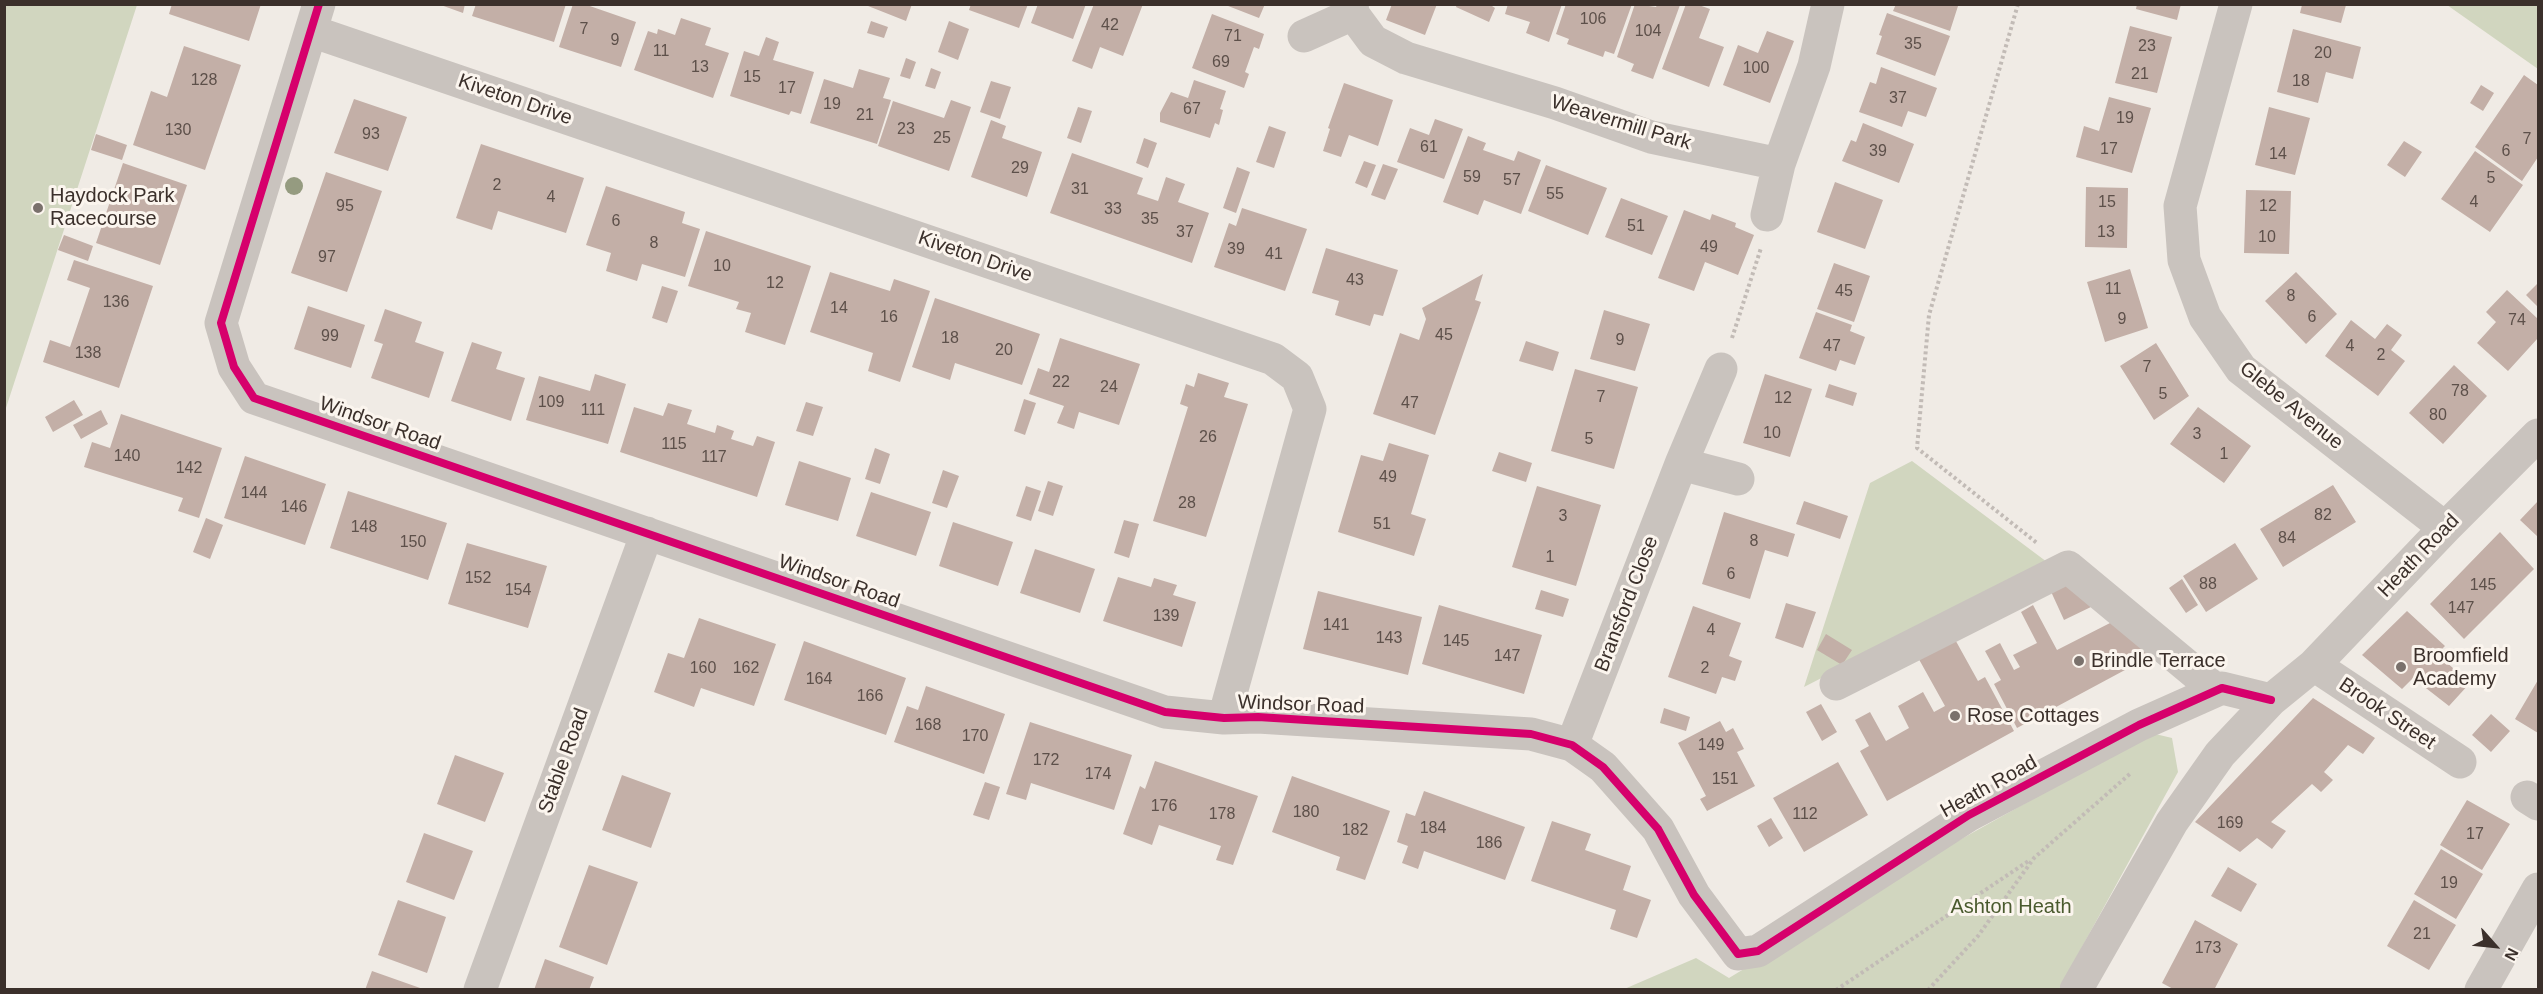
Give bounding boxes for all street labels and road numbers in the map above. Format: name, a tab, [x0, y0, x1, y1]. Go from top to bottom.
street label: Kiveton Drive	[455, 69, 575, 131]
street label: Weavermill Park	[1548, 90, 1694, 156]
street label: Kiveton Drive	[915, 226, 1035, 288]
street label: Glebe Avenue	[2234, 357, 2348, 455]
street label: Windsor Road	[316, 392, 444, 456]
street label: Heath Road	[2373, 509, 2465, 603]
street label: Bransford Close	[1590, 533, 1664, 675]
street label: Windsor Road	[775, 550, 903, 614]
street label: Brook Street	[2334, 673, 2440, 755]
street label: Windsor Road	[1237, 691, 1365, 719]
street label: Stable Road	[534, 705, 594, 817]
street label: Heath Road	[1937, 751, 2041, 823]

